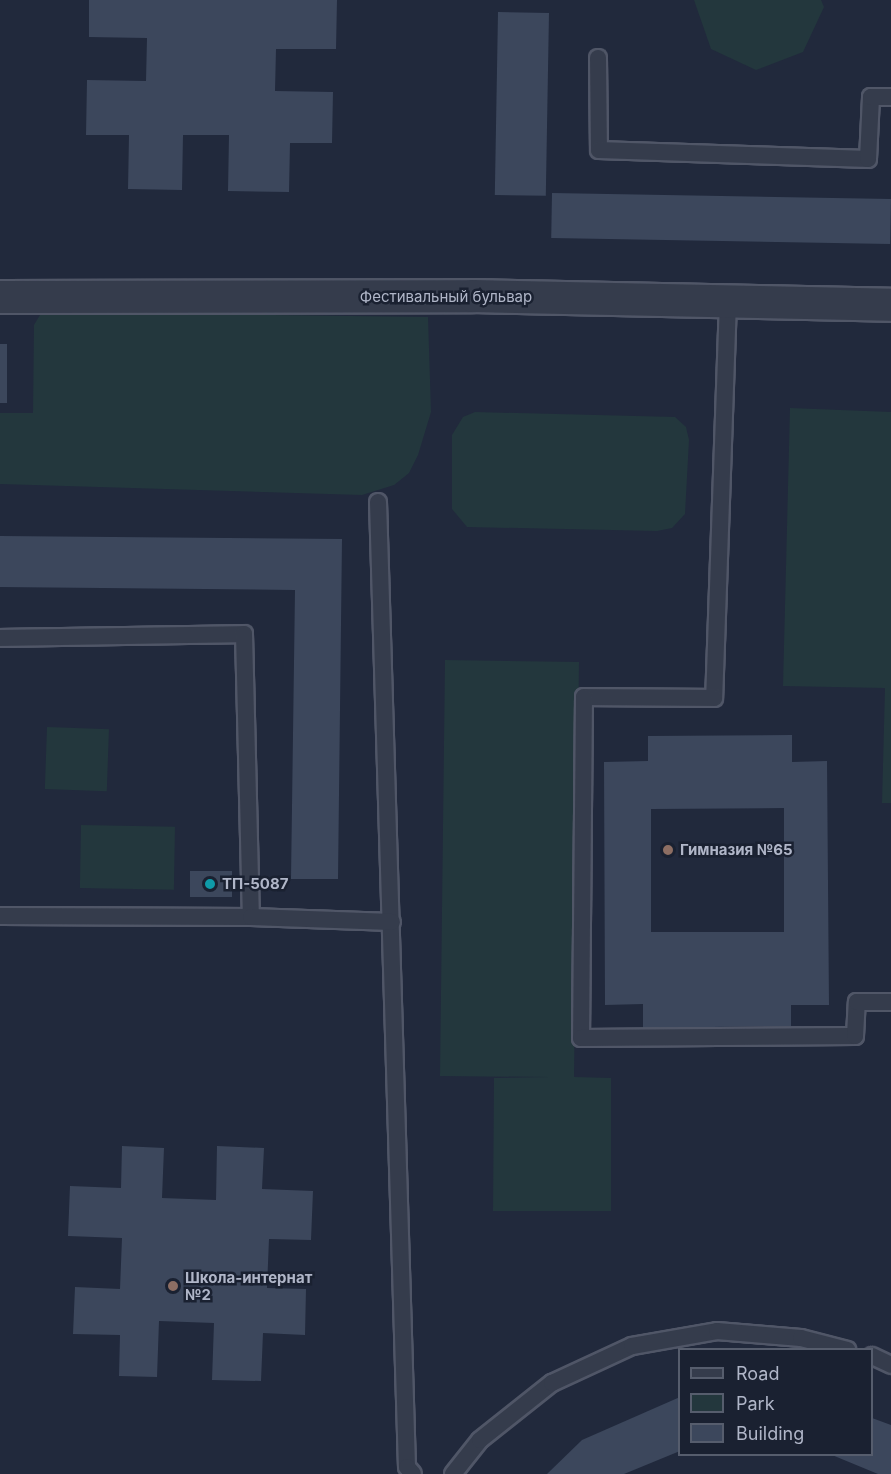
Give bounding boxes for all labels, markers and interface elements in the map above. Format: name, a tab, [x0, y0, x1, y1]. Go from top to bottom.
street label: Фестивальный бульвар	[360, 288, 532, 306]
place label: Гимназия №65	[680, 841, 793, 859]
marker: Гимназия №65	[661, 843, 675, 857]
place label: ТП-5087	[222, 875, 288, 893]
marker: ТП-5087	[203, 877, 217, 891]
place label: Школа-интернат №2	[185, 1268, 312, 1303]
marker: Школа-интернат №2	[166, 1279, 180, 1293]
legend	[678, 1348, 873, 1456]
text: Road	[736, 1363, 779, 1384]
text: Park	[736, 1393, 775, 1414]
text: Building	[736, 1423, 804, 1444]

